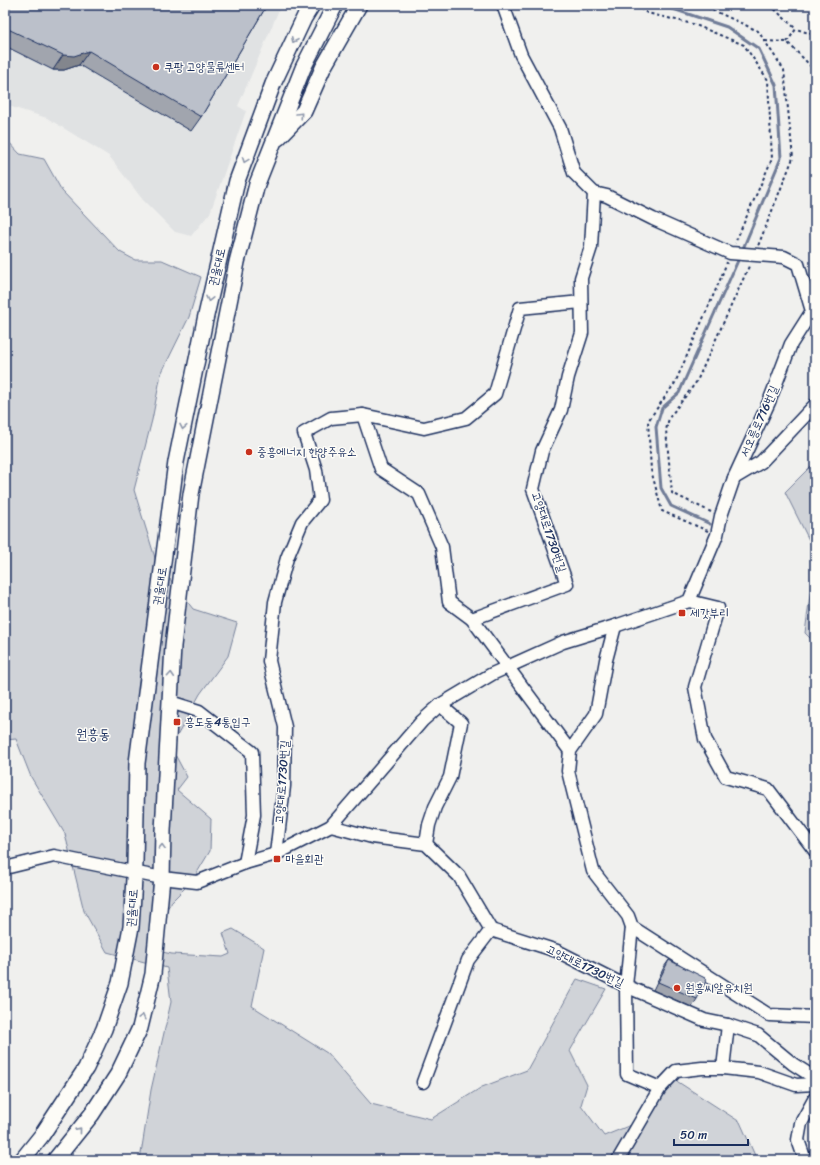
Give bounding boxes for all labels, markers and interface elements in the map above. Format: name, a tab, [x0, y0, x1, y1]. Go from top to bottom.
one-way arrow	[291, 35, 299, 43]
place label: 쿠팡 고양물류센터	[164, 56, 244, 78]
marker: 쿠팡 고양물류센터	[151, 62, 161, 72]
one-way arrow	[295, 112, 303, 120]
one-way arrow	[241, 156, 249, 163]
street label: 권율대로	[202, 246, 232, 288]
one-way arrow	[206, 296, 214, 302]
street label: 서오릉로716번길	[733, 381, 785, 461]
one-way arrow	[180, 424, 188, 430]
place label: 중흥에너지 한양주유소	[257, 441, 357, 463]
marker: 중흥에너지 한양주유소	[244, 447, 254, 457]
street label: 고양대로1730번길	[525, 489, 573, 576]
street label: 권율대로	[146, 565, 174, 607]
place label: 세갓부리	[690, 602, 729, 624]
marker: 세갓부리	[677, 608, 687, 618]
one-way arrow	[167, 672, 176, 678]
place label: 흥도동4통입구	[185, 711, 251, 733]
marker: 흥도동4통입구	[172, 717, 182, 727]
district label: 원흥동	[76, 722, 110, 747]
street label: 고양대로1730번길	[268, 739, 296, 825]
one-way arrow	[158, 844, 167, 850]
place label: 마을회관	[285, 848, 324, 870]
marker: 마을회관	[272, 854, 282, 864]
street label: 권율대로	[120, 888, 144, 928]
street label: 고양대로1730번길	[542, 938, 628, 994]
place label: 원흥씨알유치원	[685, 977, 753, 999]
marker: 원흥씨알유치원	[672, 983, 682, 993]
one-way arrow	[138, 1014, 146, 1020]
scale bar	[674, 1121, 748, 1147]
text: 50 m	[680, 1124, 707, 1146]
one-way arrow	[74, 1127, 81, 1134]

